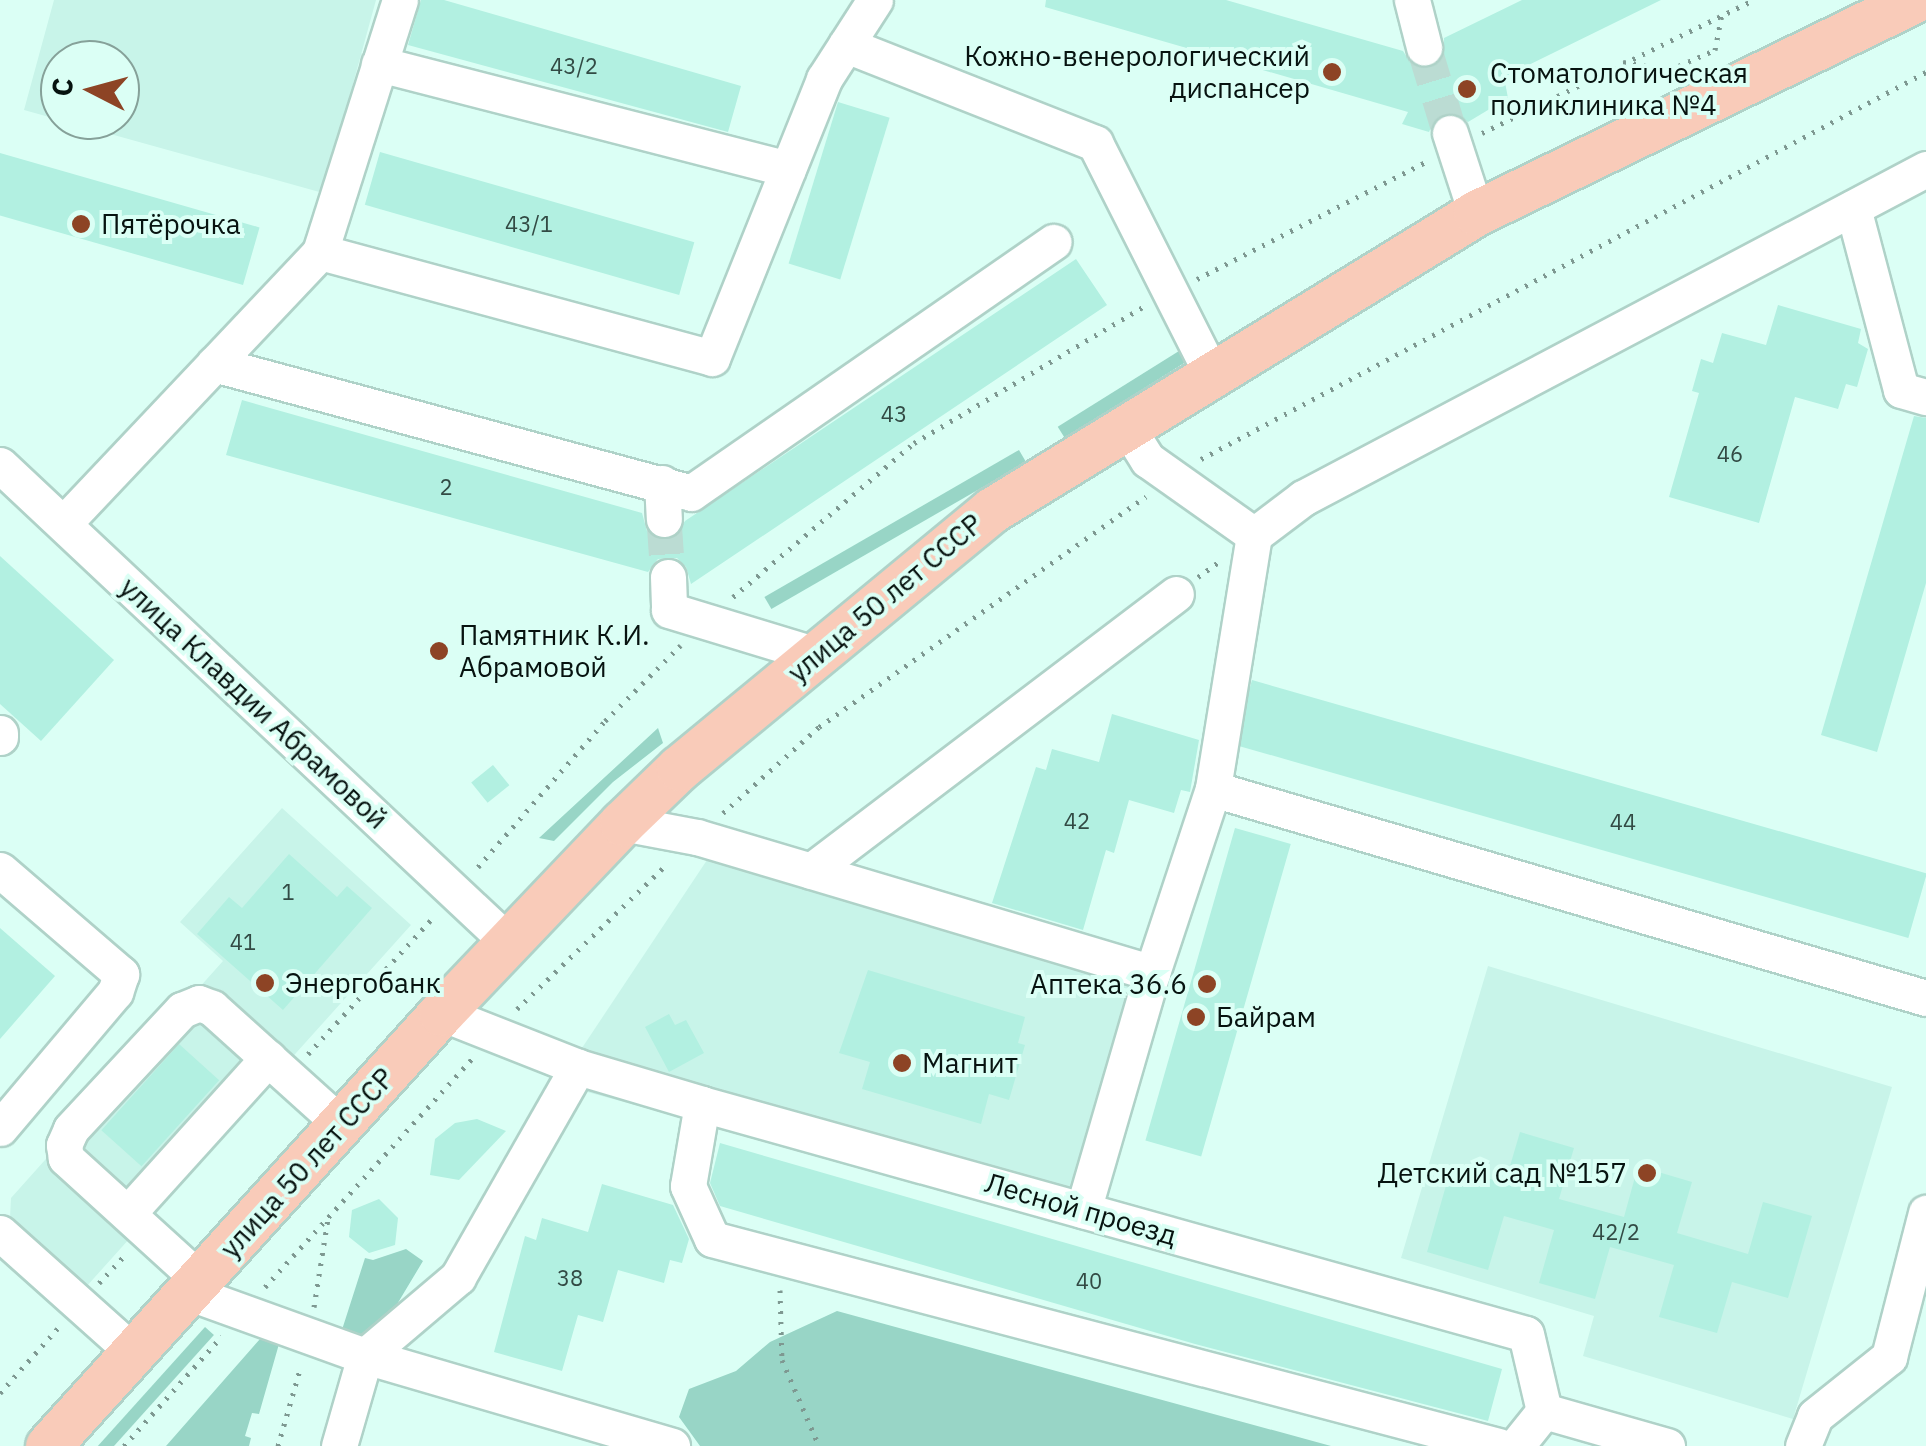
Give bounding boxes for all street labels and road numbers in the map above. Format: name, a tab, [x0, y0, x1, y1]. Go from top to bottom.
street label: улица 50 лет СССР	[781, 507, 989, 689]
street label: улица Клавдии Абрамовой	[113, 570, 395, 836]
street label: улица 50 лет СССР	[213, 1061, 401, 1265]
street label: Лесной проезд	[981, 1166, 1181, 1252]

